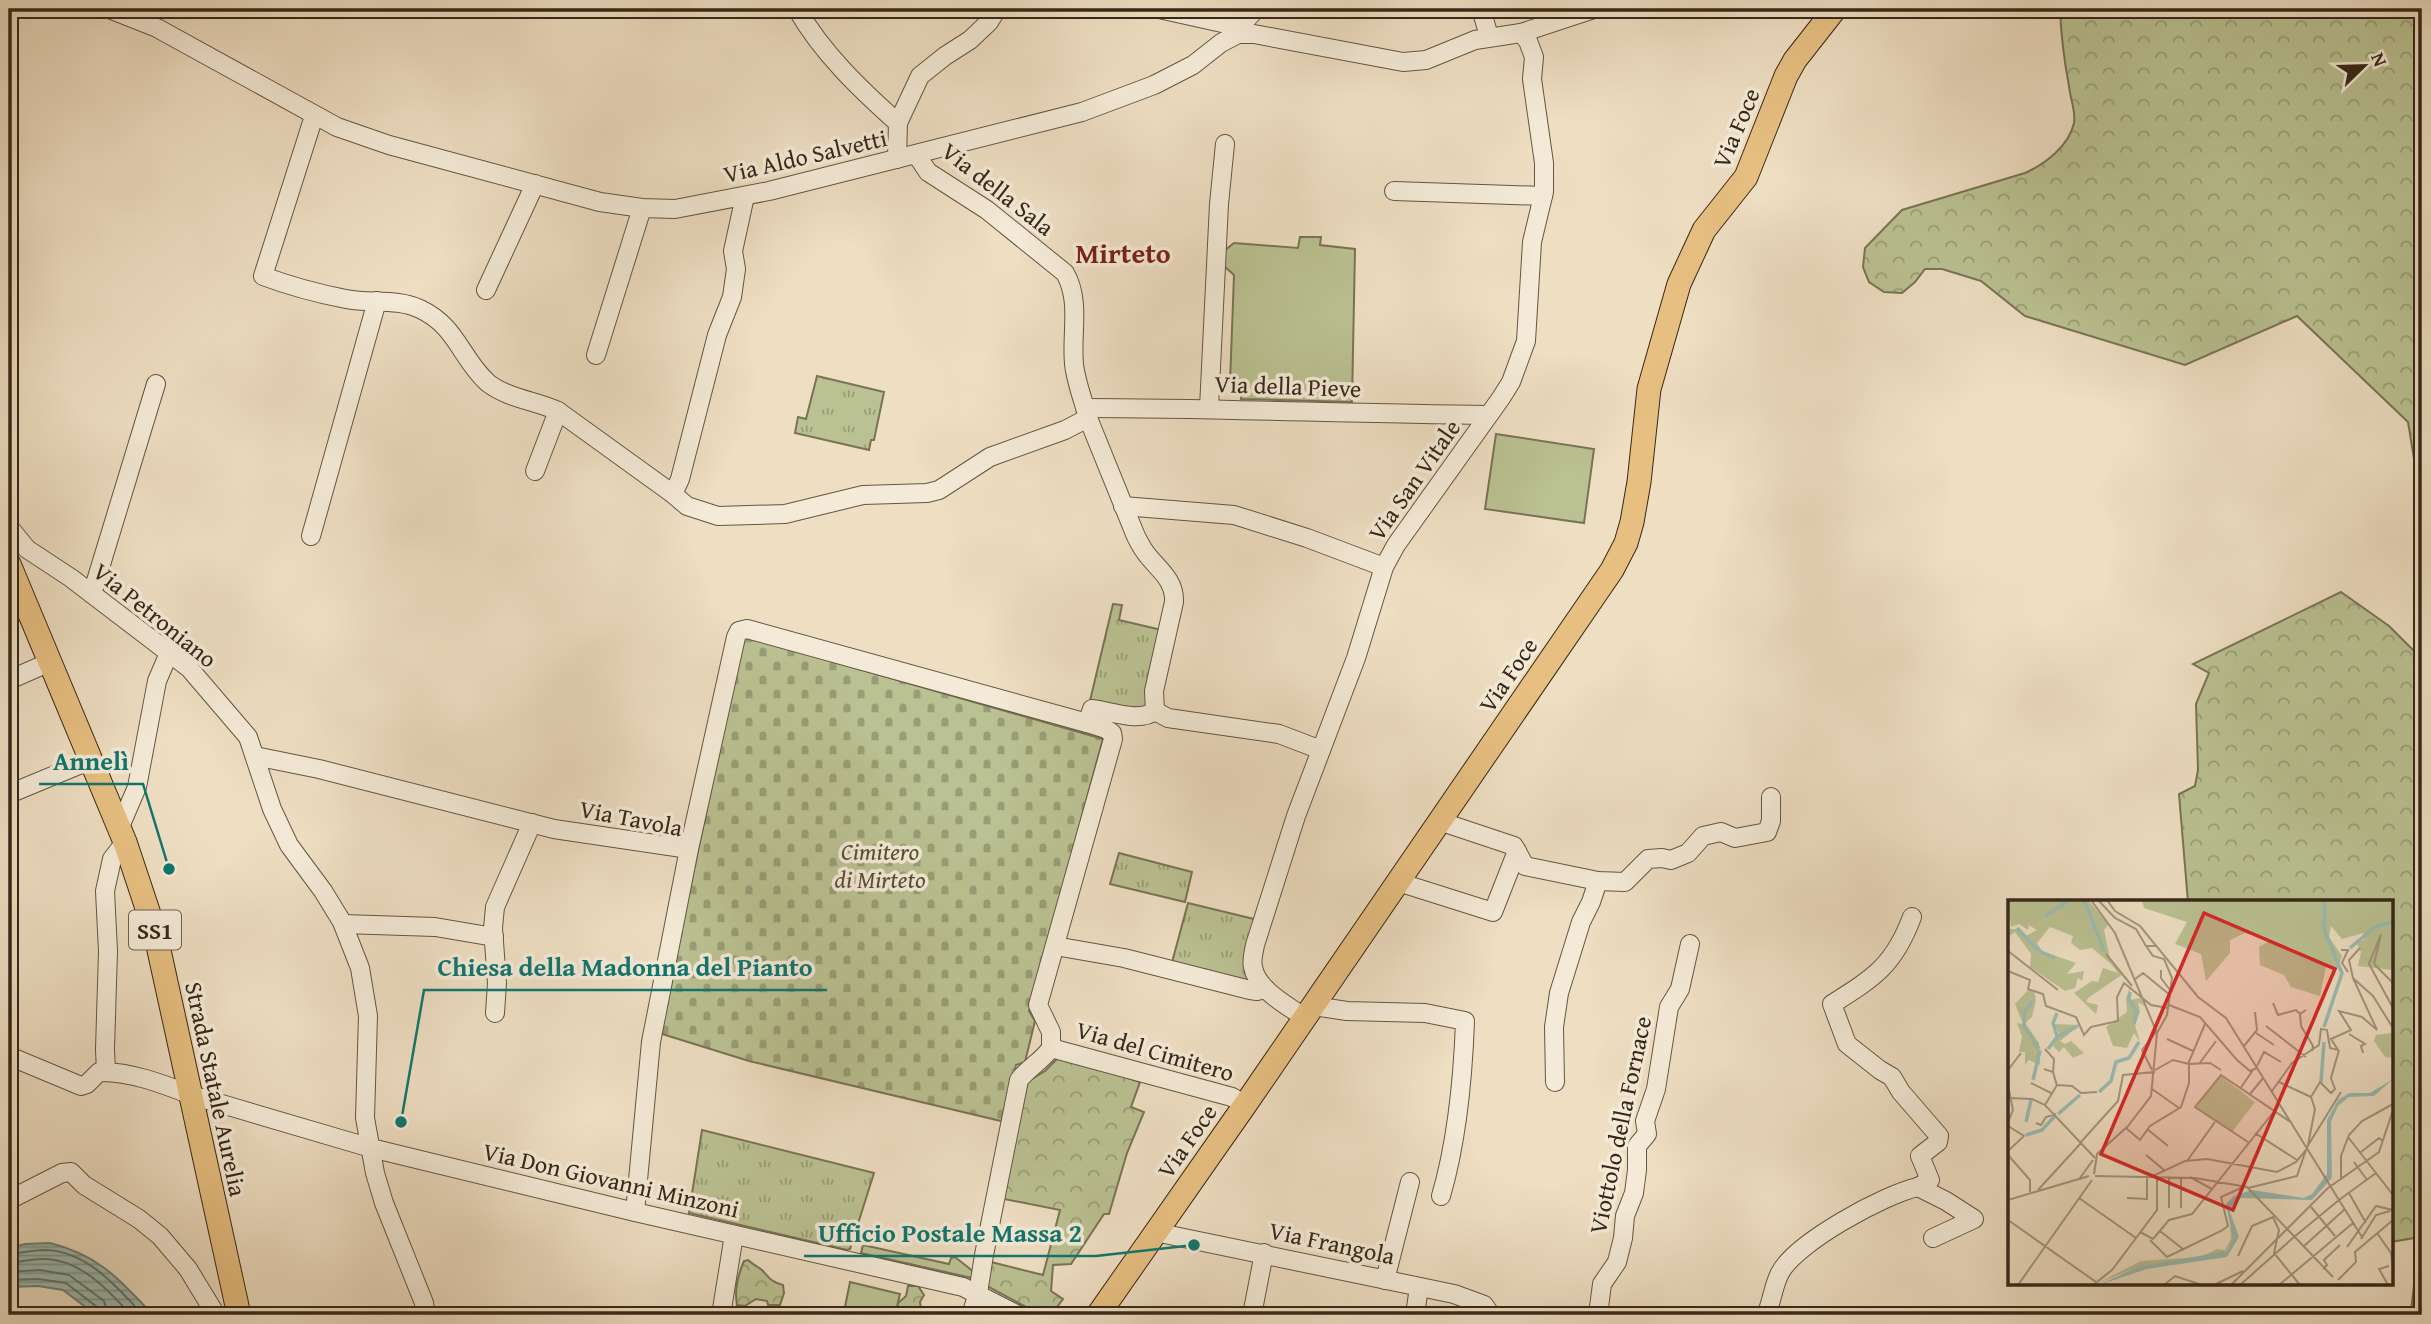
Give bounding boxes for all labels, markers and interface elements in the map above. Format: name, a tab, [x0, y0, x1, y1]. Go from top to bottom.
north arrow	[2330, 32, 2400, 102]
text: N	[2364, 48, 2395, 71]
street label: Via Foce	[1703, 83, 1769, 173]
street label: Via Aldo Salvetti	[720, 120, 890, 192]
street label: Via della Sala	[934, 134, 1062, 245]
district label: Mirteto	[1075, 232, 1171, 273]
street label: Via della Pieve	[1214, 366, 1362, 406]
street label: Via San Vitale	[1359, 412, 1469, 548]
street label: Via Petroniano	[85, 554, 225, 676]
street label: Via Foce	[1470, 630, 1546, 720]
callout: Annelì	[39, 737, 143, 784]
text: Annelì	[53, 741, 129, 780]
street label: Via Tavola	[576, 791, 686, 845]
park label: Cimitero di Mirteto	[835, 834, 925, 897]
inset map	[2008, 900, 2392, 1286]
road number: SS1	[129, 911, 181, 950]
callout: Chiesa della Madonna del Pianto	[424, 943, 827, 990]
text: Chiesa della Madonna del Pianto	[437, 947, 813, 986]
street label: Strada Statale Aurelia	[176, 979, 256, 1200]
street label: Via del Cimitero	[1072, 1012, 1238, 1090]
street label: Viottolo della Fornace	[1580, 1013, 1660, 1237]
street label: Via Foce	[1149, 1097, 1225, 1185]
street label: Via Don Giovanni Minzoni	[479, 1133, 743, 1227]
callout: Ufficio Postale Massa 2	[804, 1209, 1096, 1256]
text: Ufficio Postale Massa 2	[818, 1213, 1082, 1252]
street label: Via Frangola	[1266, 1213, 1399, 1274]

